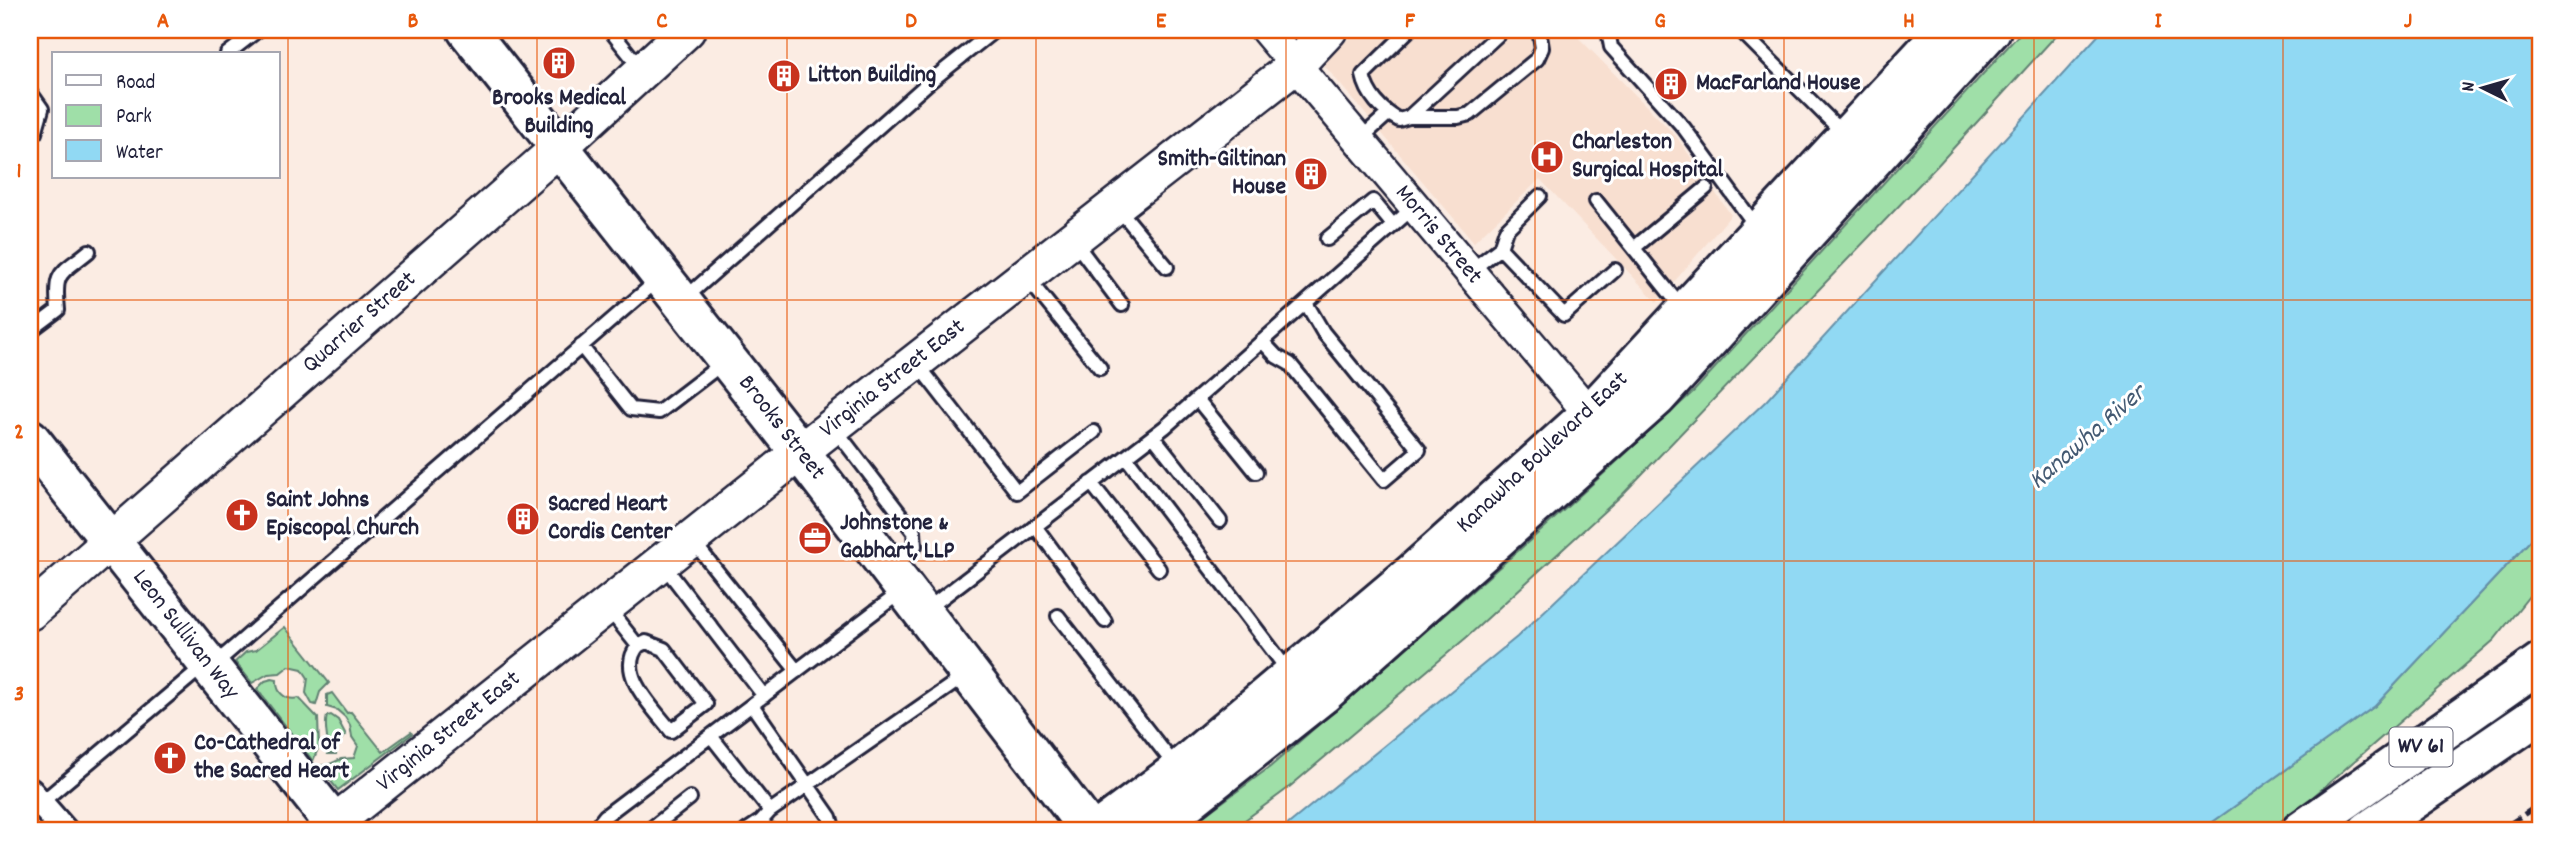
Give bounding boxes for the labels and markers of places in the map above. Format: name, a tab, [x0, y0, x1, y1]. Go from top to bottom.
building icon: Brooks Medical Building	[540, 44, 578, 82]
building icon: Litton Building	[765, 57, 803, 95]
place label: Litton Building	[808, 59, 936, 93]
building icon: MacFarland House	[1652, 65, 1690, 103]
place label: MacFarland House	[1696, 67, 1861, 101]
place label: Brooks Medical Building	[492, 82, 626, 144]
place label: Charleston Surgical Hospital	[1572, 126, 1723, 188]
hospital icon: Charleston Surgical Hospital	[1528, 138, 1566, 176]
place label: Smith-Giltinan House	[1158, 143, 1286, 205]
building icon: Smith-Giltinan House	[1292, 155, 1330, 193]
place label: Saint Johns Episcopal Church	[266, 484, 419, 546]
place label: Sacred Heart Cordis Center	[548, 488, 674, 550]
church icon: Saint Johns Episcopal Church	[223, 496, 261, 534]
building icon: Sacred Heart Cordis Center	[504, 500, 542, 538]
place label: Johnstone & Gabhart, LLP	[840, 507, 954, 569]
office icon: Johnstone & Gabhart, LLP	[796, 519, 834, 557]
place label: Co-Cathedral of the Sacred Heart	[194, 727, 350, 789]
church icon: Co-Cathedral of the Sacred Heart	[151, 739, 189, 777]

